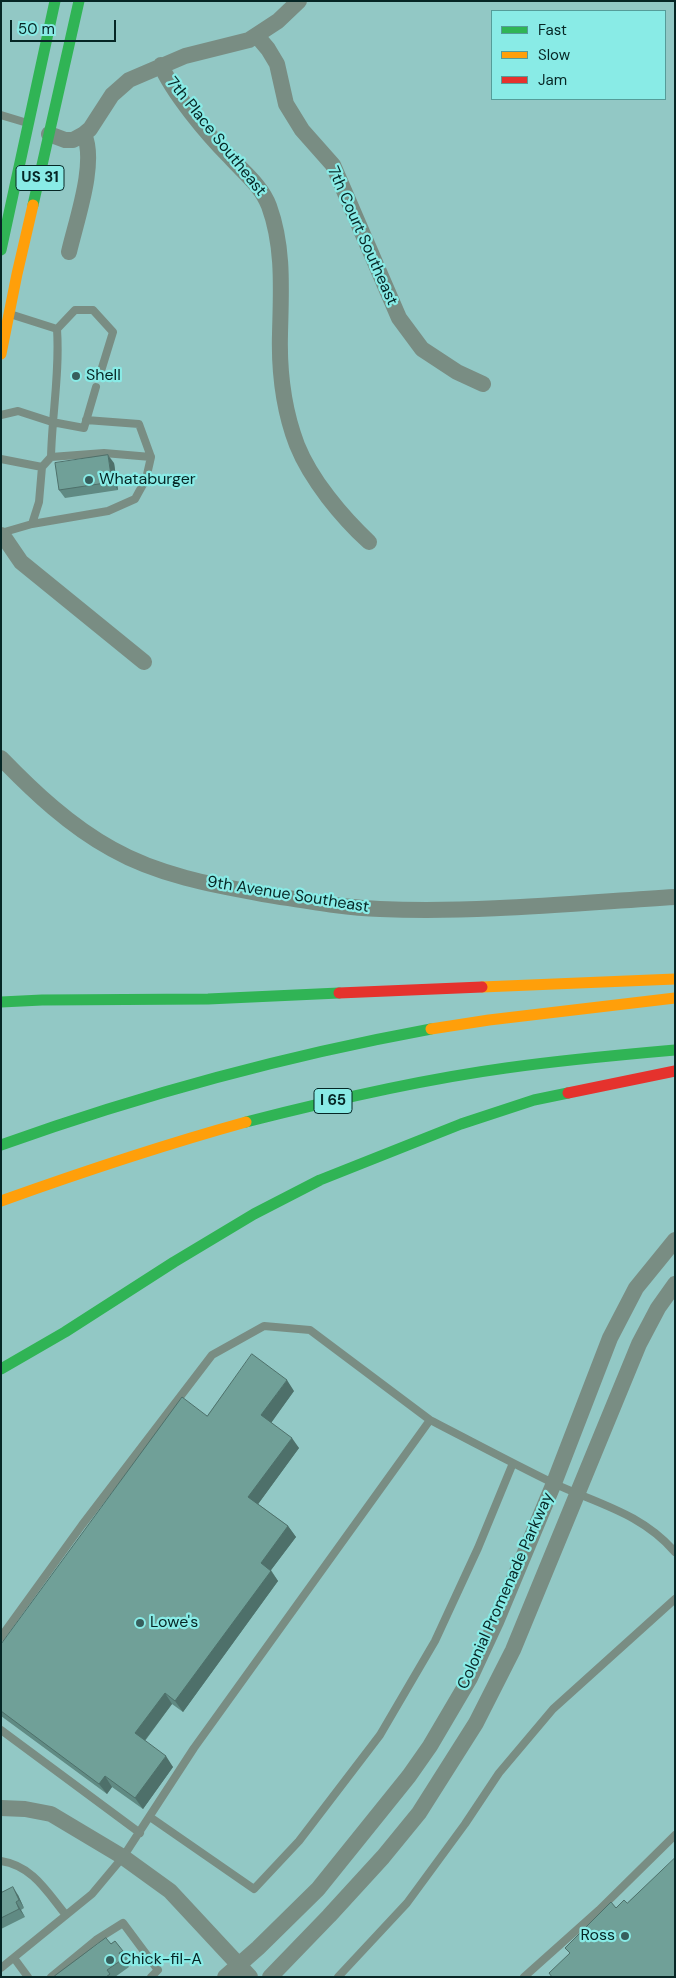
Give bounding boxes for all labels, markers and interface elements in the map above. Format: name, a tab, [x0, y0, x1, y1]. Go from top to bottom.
scale bar	[12, 10, 119, 42]
legend	[491, 10, 666, 100]
text: 50 m	[18, 19, 55, 39]
text: Fast	[538, 20, 567, 40]
text: Slow	[538, 45, 570, 65]
text: Jam	[538, 70, 567, 90]
street label: 7th Place Southeast	[162, 74, 270, 200]
street label: 7th Court Southeast	[323, 164, 401, 308]
road number: US 31	[16, 166, 64, 190]
place label: Shell	[86, 366, 121, 386]
marker: Shell	[70, 370, 82, 382]
place label: Whataburger	[99, 470, 196, 490]
marker: Whataburger	[83, 474, 95, 486]
street label: 9th Avenue Southeast	[206, 873, 370, 917]
road number: I 65	[314, 1088, 352, 1114]
street label: Colonial Promenade Parkway	[454, 1490, 558, 1692]
place label: Lowe's	[150, 1613, 198, 1633]
marker: Lowe's	[134, 1617, 146, 1629]
place label: Ross	[580, 1926, 615, 1946]
marker: Ross	[619, 1930, 631, 1942]
place label: Chick-fil-A	[120, 1950, 202, 1970]
marker: Chick-fil-A	[104, 1954, 116, 1966]

